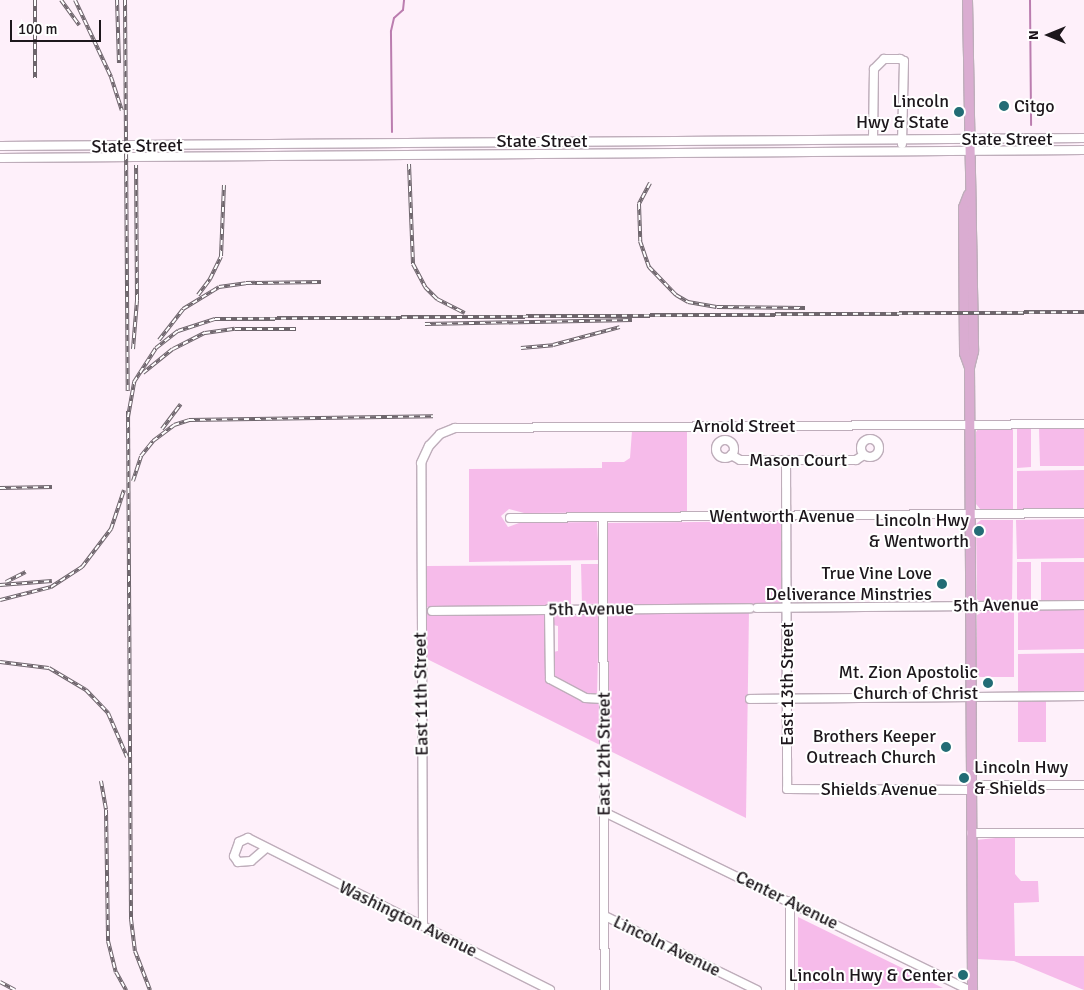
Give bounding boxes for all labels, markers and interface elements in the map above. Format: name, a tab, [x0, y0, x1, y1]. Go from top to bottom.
scale bar	[12, 10, 104, 42]
north arrow	[1024, 10, 1074, 60]
text: 100 m	[18, 20, 58, 38]
text: N	[1025, 30, 1042, 40]
place label: Lincoln Hwy & State	[856, 91, 949, 134]
place label: Citgo	[1014, 95, 1055, 117]
marker: Citgo	[998, 100, 1010, 112]
marker: Lincoln Hwy & State	[953, 106, 965, 118]
street label: State Street	[961, 128, 1053, 150]
street label: State Street	[496, 130, 588, 152]
street label: State Street	[91, 134, 183, 158]
street label: Arnold Street	[693, 415, 795, 437]
street label: Mason Court	[749, 449, 847, 471]
street label: Wentworth Avenue	[709, 505, 855, 527]
place label: Lincoln Hwy & Wentworth	[869, 510, 969, 552]
marker: Lincoln Hwy & Wentworth	[973, 525, 985, 537]
place label: True Vine Love Deliverance Minstries	[766, 563, 932, 606]
marker: True Vine Love Deliverance Minstries	[936, 578, 948, 590]
street label: 5th Avenue	[953, 593, 1039, 617]
street label: 5th Avenue	[548, 597, 634, 621]
street label: East 13th Street	[776, 622, 798, 746]
street label: East 11th Street	[409, 632, 433, 756]
place label: Mt. Zion Apostolic Church of Christ	[838, 662, 978, 704]
marker: Mt. Zion Apostolic Church of Christ	[982, 677, 994, 689]
street label: East 12th Street	[593, 692, 615, 816]
place label: Brothers Keeper Outreach Church	[806, 726, 936, 769]
marker: Brothers Keeper Outreach Church	[940, 741, 952, 753]
place label: Lincoln Hwy & Shields	[974, 757, 1068, 800]
marker: Lincoln Hwy & Shields	[958, 772, 970, 784]
street label: Shields Avenue	[821, 778, 937, 800]
street label: Center Avenue	[732, 866, 842, 934]
street label: Washington Avenue	[335, 876, 481, 962]
street label: Lincoln Avenue	[610, 911, 724, 981]
place label: Lincoln Hwy & Center	[788, 964, 953, 986]
marker: Lincoln Hwy & Center	[957, 969, 969, 981]

